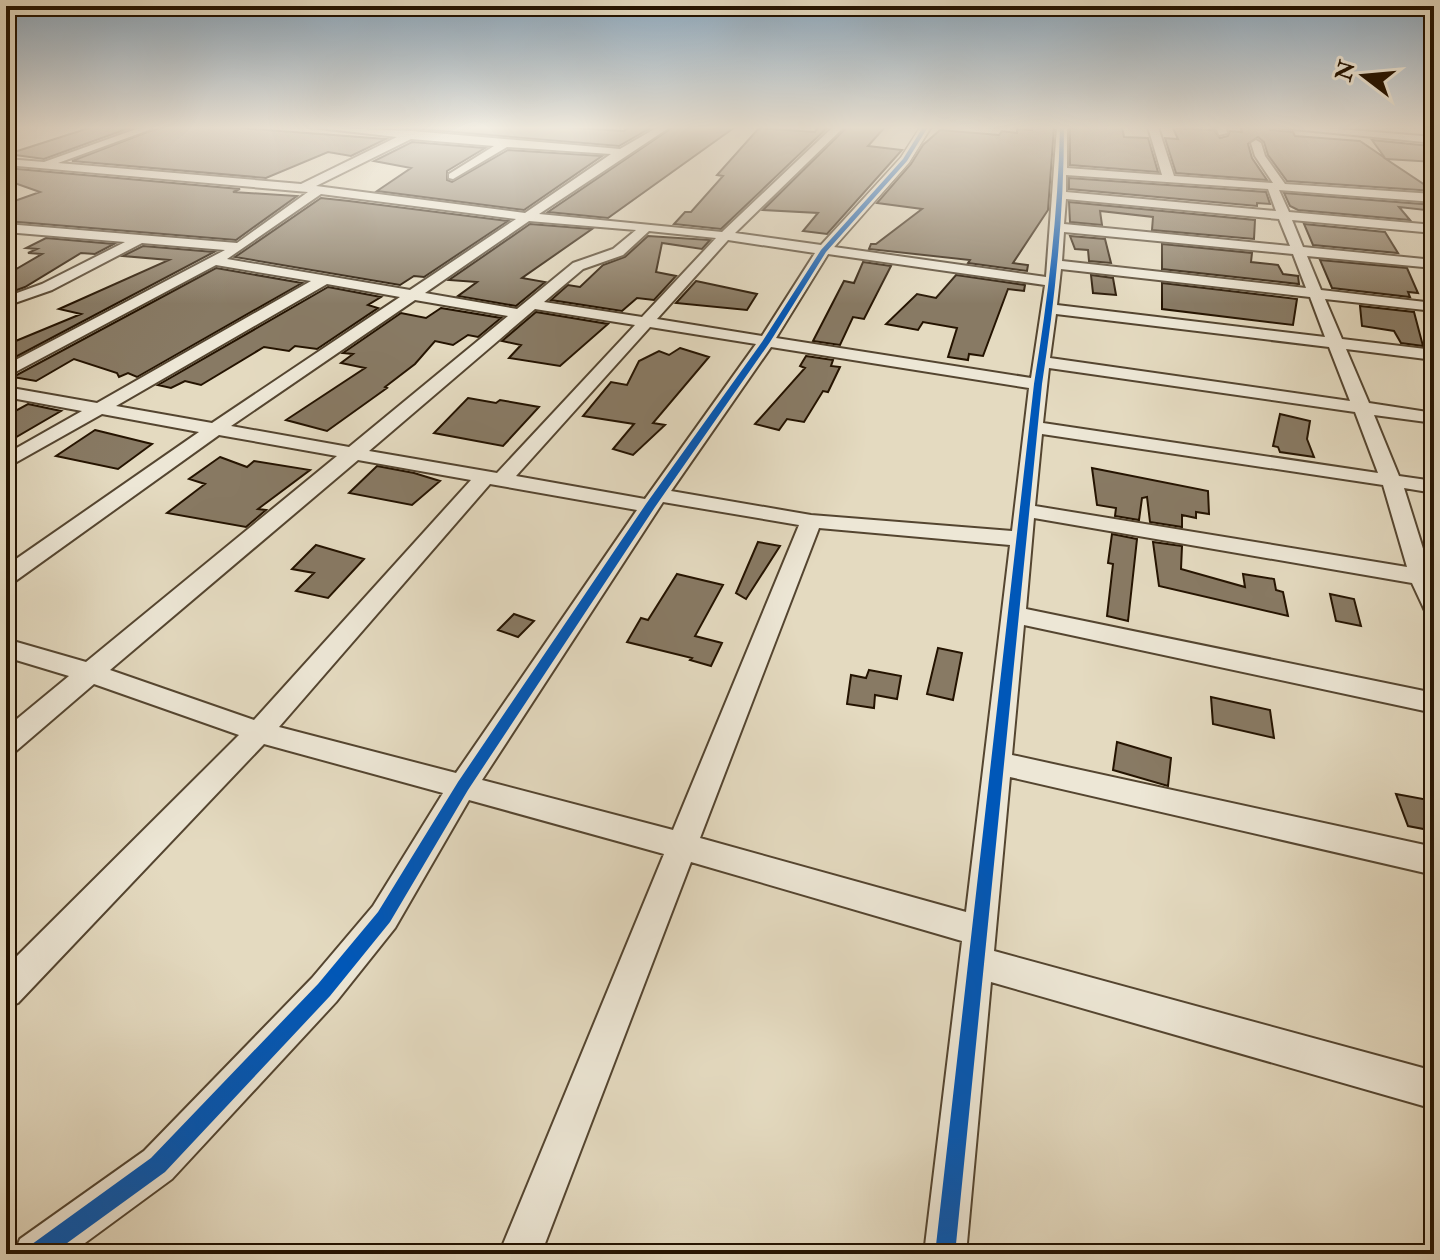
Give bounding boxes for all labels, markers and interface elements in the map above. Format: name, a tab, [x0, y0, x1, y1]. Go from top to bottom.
north arrow	[1324, 36, 1404, 116]
text: N	[1329, 57, 1362, 85]

